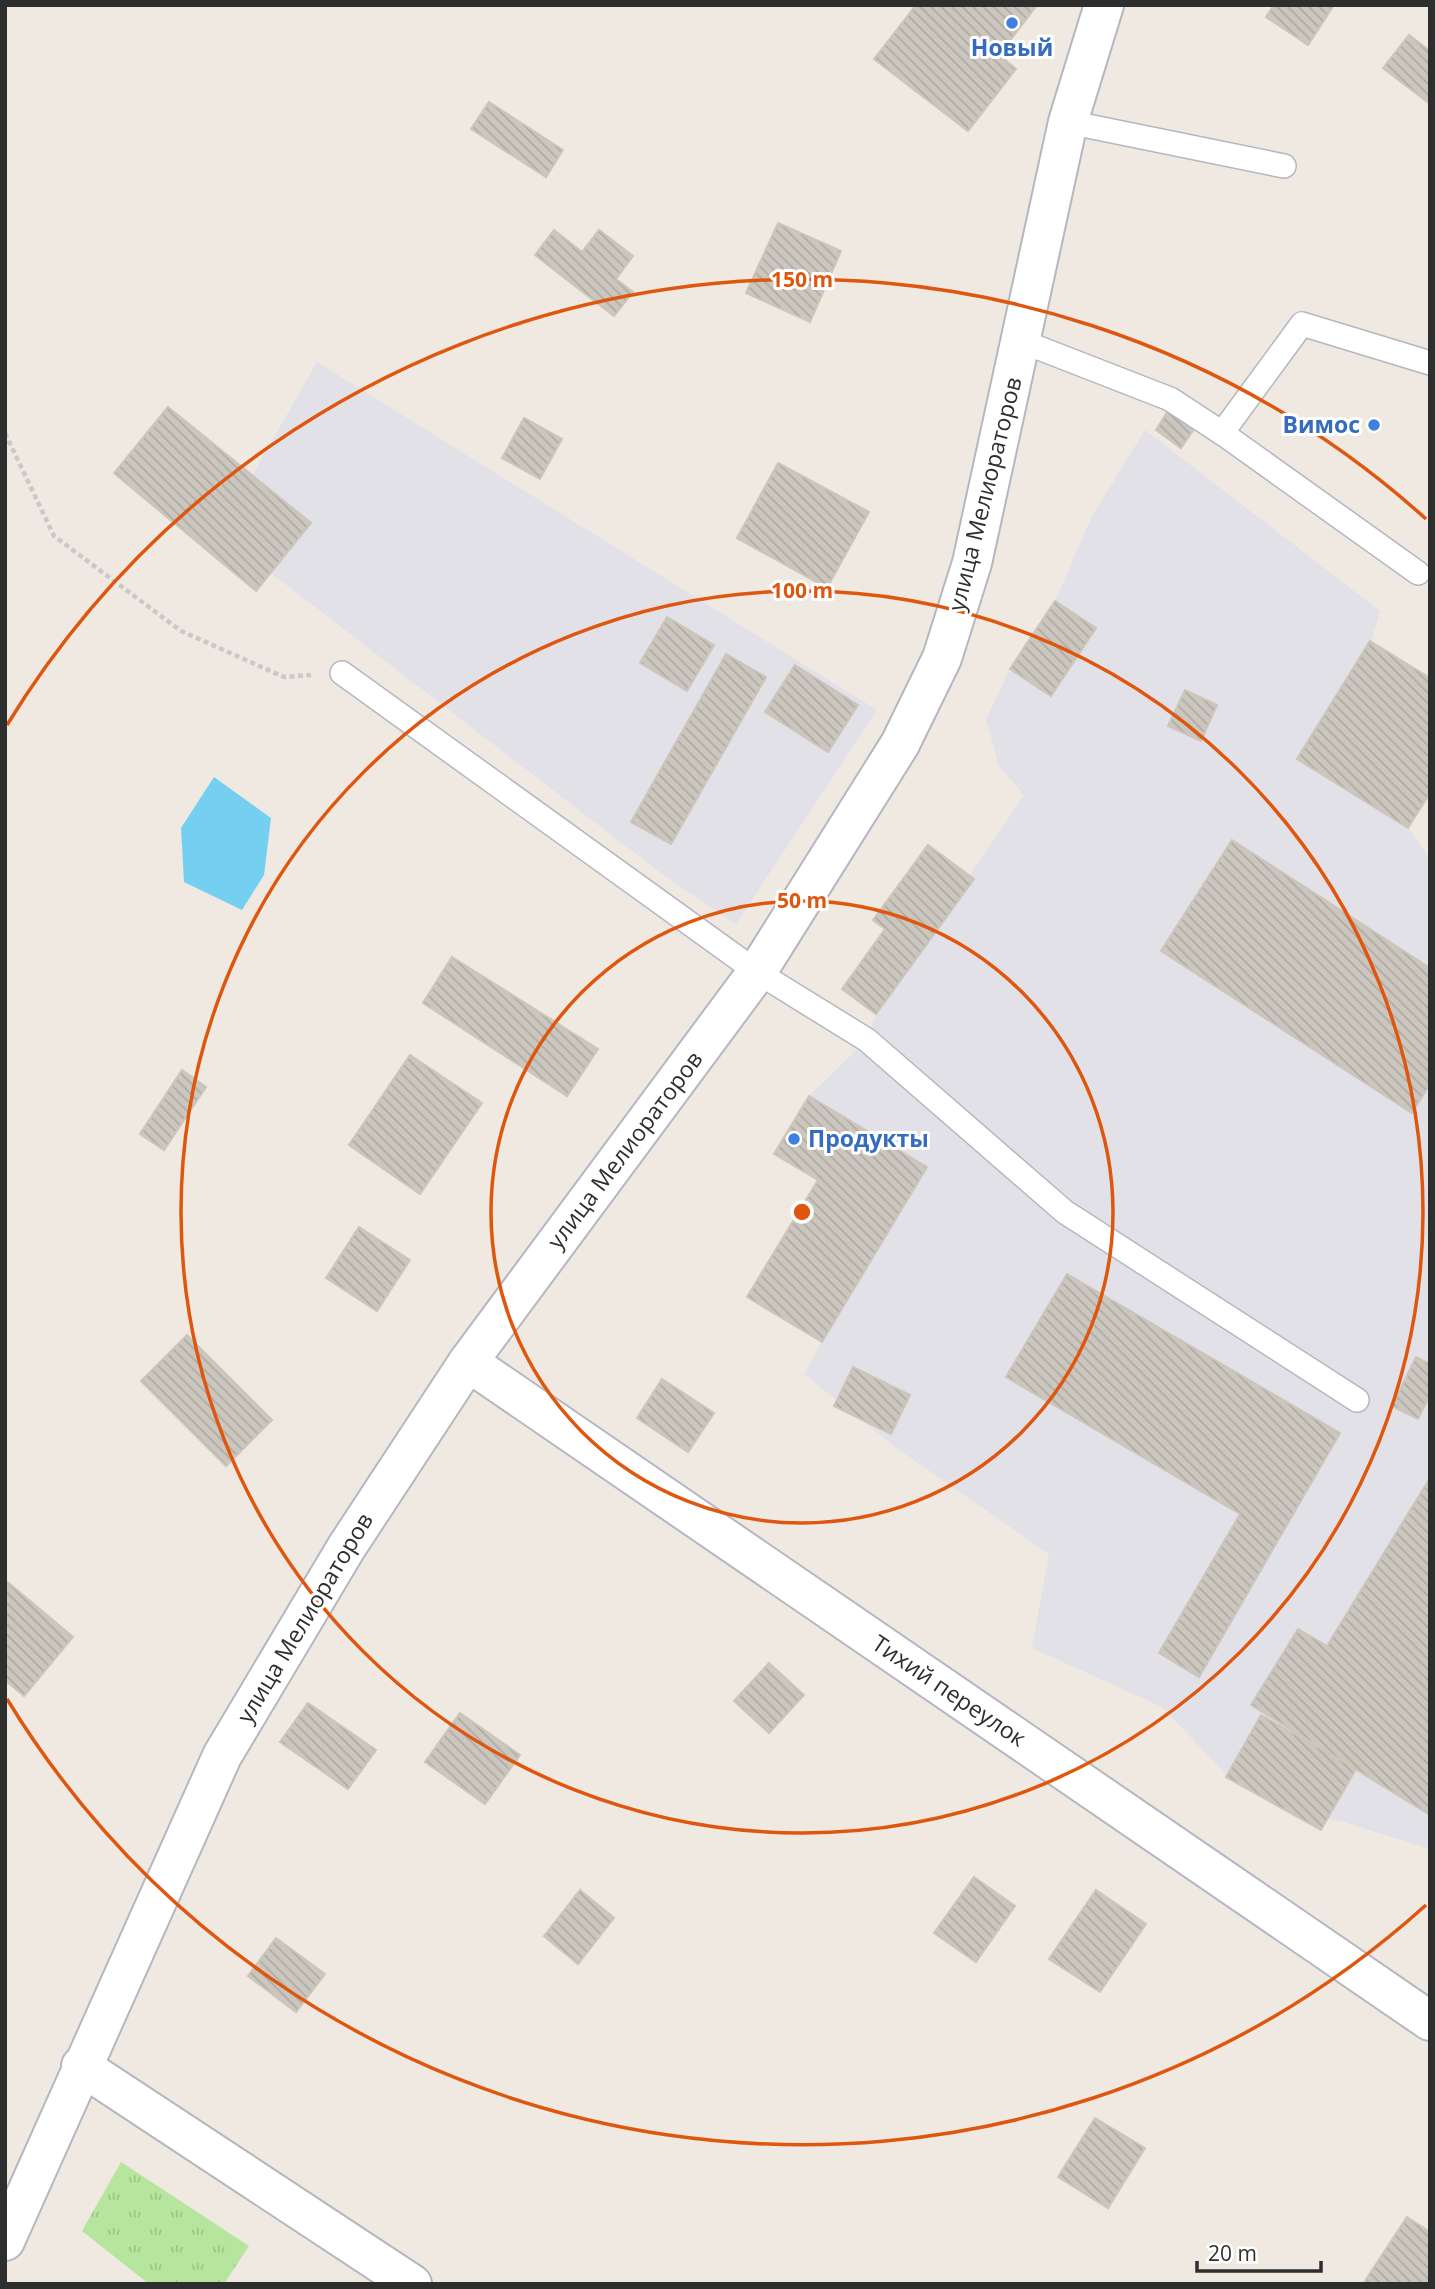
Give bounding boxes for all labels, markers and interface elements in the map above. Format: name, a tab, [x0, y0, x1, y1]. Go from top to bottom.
marker: Новый	[1004, 15, 1020, 31]
place label: Новый	[971, 31, 1053, 63]
text: 150 m	[771, 265, 833, 293]
street label: улица Мелиораторов	[939, 373, 1029, 614]
place label: Вимос	[1282, 408, 1360, 440]
marker: Вимос	[1366, 417, 1382, 433]
text: 100 m	[771, 576, 833, 604]
text: 50 m	[777, 886, 827, 914]
street label: улица Мелиораторов	[539, 1044, 709, 1255]
place label: Продукты	[808, 1122, 929, 1154]
marker: Продукты	[786, 1131, 802, 1147]
centre of rings	[790, 1200, 814, 1224]
street label: улица Мелиораторов	[229, 1506, 380, 1729]
street label: Тихий переулок	[866, 1627, 1033, 1754]
scale bar	[1197, 2230, 1321, 2274]
text: 20 m	[1208, 2239, 1257, 2267]

